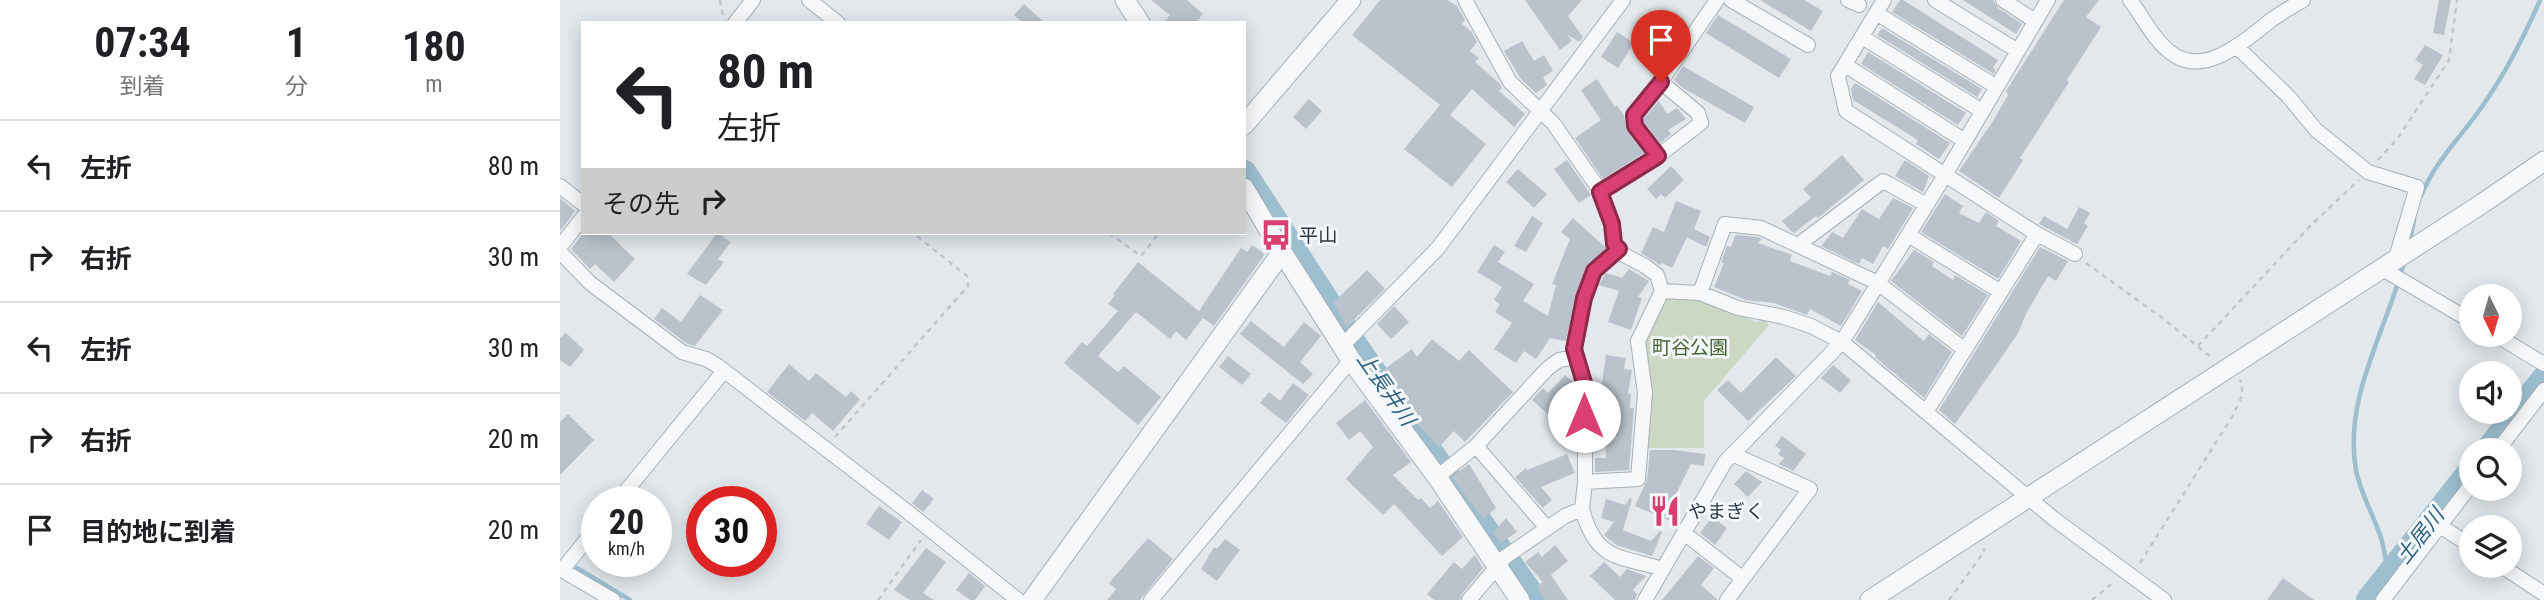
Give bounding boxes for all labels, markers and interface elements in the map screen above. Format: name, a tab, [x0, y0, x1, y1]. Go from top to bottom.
pin	[1631, 10, 1691, 82]
text: 07:34	[94, 18, 191, 67]
text: 1	[286, 18, 307, 67]
icon: arrive	[1642, 21, 1680, 59]
text: 180	[402, 22, 466, 71]
text: 80 m	[717, 43, 814, 100]
icon: left	[602, 49, 693, 140]
text: m	[425, 71, 443, 98]
text: 到着	[119, 73, 165, 100]
text: 分	[285, 73, 308, 100]
text: 左折	[717, 109, 781, 147]
icon: left	[21, 147, 59, 185]
text: 80 m	[488, 151, 539, 181]
text: 左折	[80, 153, 132, 183]
icon: right	[694, 182, 732, 220]
text: その先	[602, 189, 680, 219]
bus stop icon: 平山	[1259, 218, 1293, 252]
place label: 平山	[1299, 224, 1337, 247]
icon: right	[21, 238, 59, 276]
text: 30 m	[488, 242, 539, 272]
text: 右折	[80, 244, 132, 274]
north arrow	[2459, 284, 2522, 346]
map controls	[2459, 284, 2522, 578]
icon: left	[21, 329, 59, 367]
text: 30 m	[488, 333, 539, 363]
text: 左折	[80, 335, 132, 365]
park label: 町谷公園	[1652, 336, 1728, 359]
water label: 上長井川	[1352, 348, 1421, 432]
button: sound	[2459, 361, 2522, 424]
position arrow	[1547, 379, 1621, 453]
icon: right	[21, 420, 59, 458]
text: 20 m	[488, 424, 539, 454]
text: 右折	[80, 426, 132, 456]
button: search	[2459, 438, 2522, 501]
speed limit sign: 30	[686, 486, 777, 577]
restaurant icon: やまぎく	[1648, 494, 1682, 528]
place label: やまぎく	[1688, 500, 1764, 523]
text: 20	[609, 502, 644, 543]
water label: 土居川	[2391, 502, 2450, 568]
icon: arrive	[21, 511, 59, 549]
text: 20 m	[488, 515, 539, 545]
button: layers	[2459, 515, 2522, 578]
text: 目的地に到着	[80, 517, 236, 547]
text: km/h	[608, 538, 645, 559]

